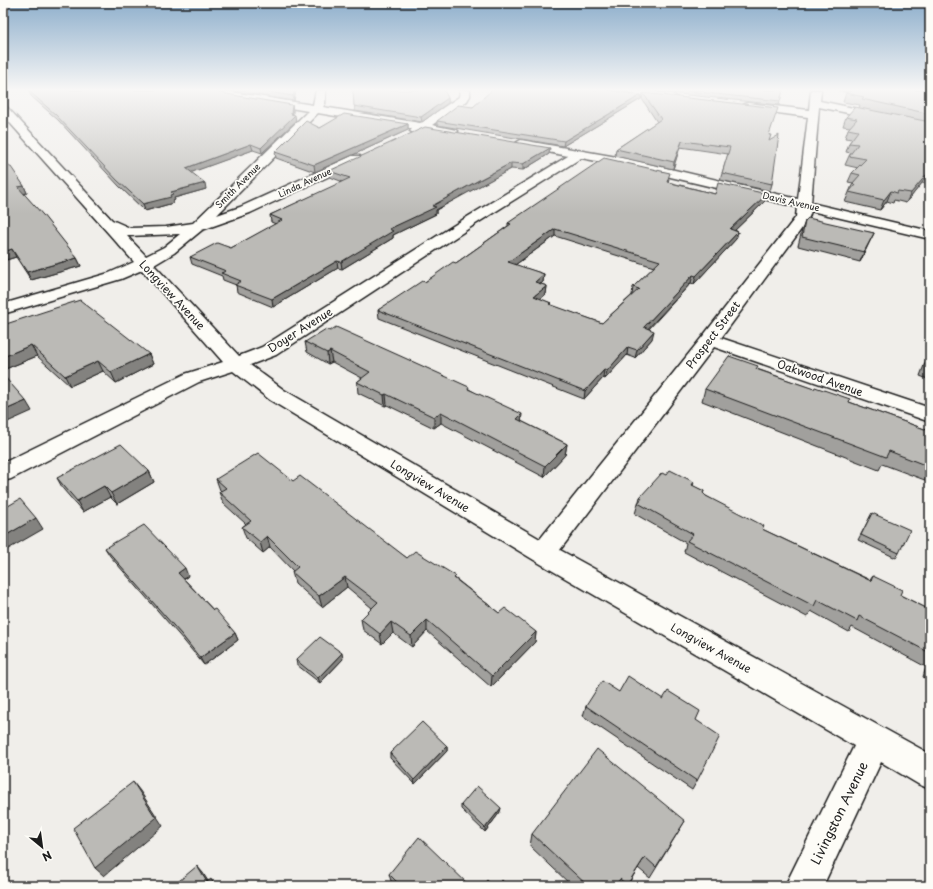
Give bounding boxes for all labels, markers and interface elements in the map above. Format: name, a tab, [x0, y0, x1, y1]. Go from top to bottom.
street label: Smith Avenue	[212, 159, 263, 211]
street label: Linda Avenue	[276, 164, 334, 201]
street label: Davis Avenue	[761, 188, 821, 214]
street label: Longview Avenue	[135, 256, 209, 333]
street label: Prospect Street	[681, 297, 744, 372]
street label: Doyer Avenue	[264, 303, 335, 356]
street label: Oakwood Avenue	[775, 355, 865, 400]
street label: Longview Avenue	[387, 455, 473, 516]
street label: Longview Avenue	[668, 618, 755, 677]
street label: Livingston Avenue	[805, 758, 872, 867]
north arrow	[22, 827, 62, 867]
text: N	[39, 847, 55, 866]

